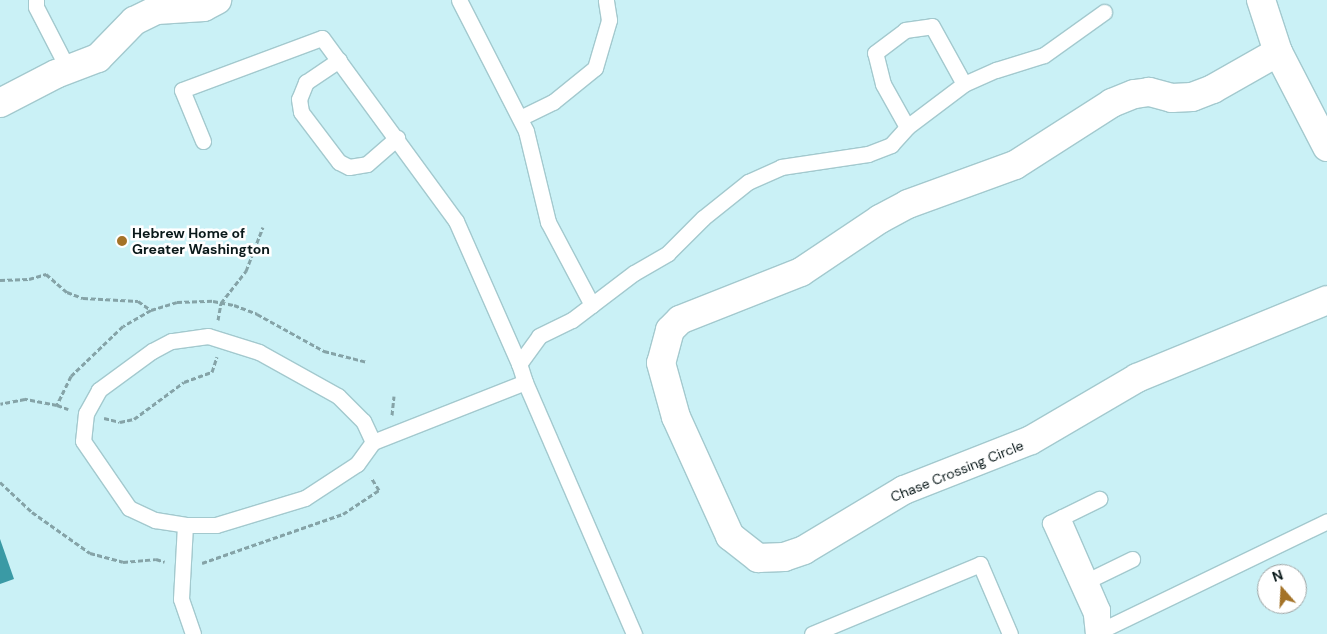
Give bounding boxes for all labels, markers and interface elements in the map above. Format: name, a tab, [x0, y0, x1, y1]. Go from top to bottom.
place label: Hebrew Home of Greater Washington	[132, 225, 270, 258]
marker: Hebrew Home of Greater Washington	[116, 235, 128, 247]
street label: Chase Crossing Circle	[888, 437, 1026, 505]
north arrow	[1257, 564, 1307, 614]
text: N	[1270, 566, 1285, 586]

